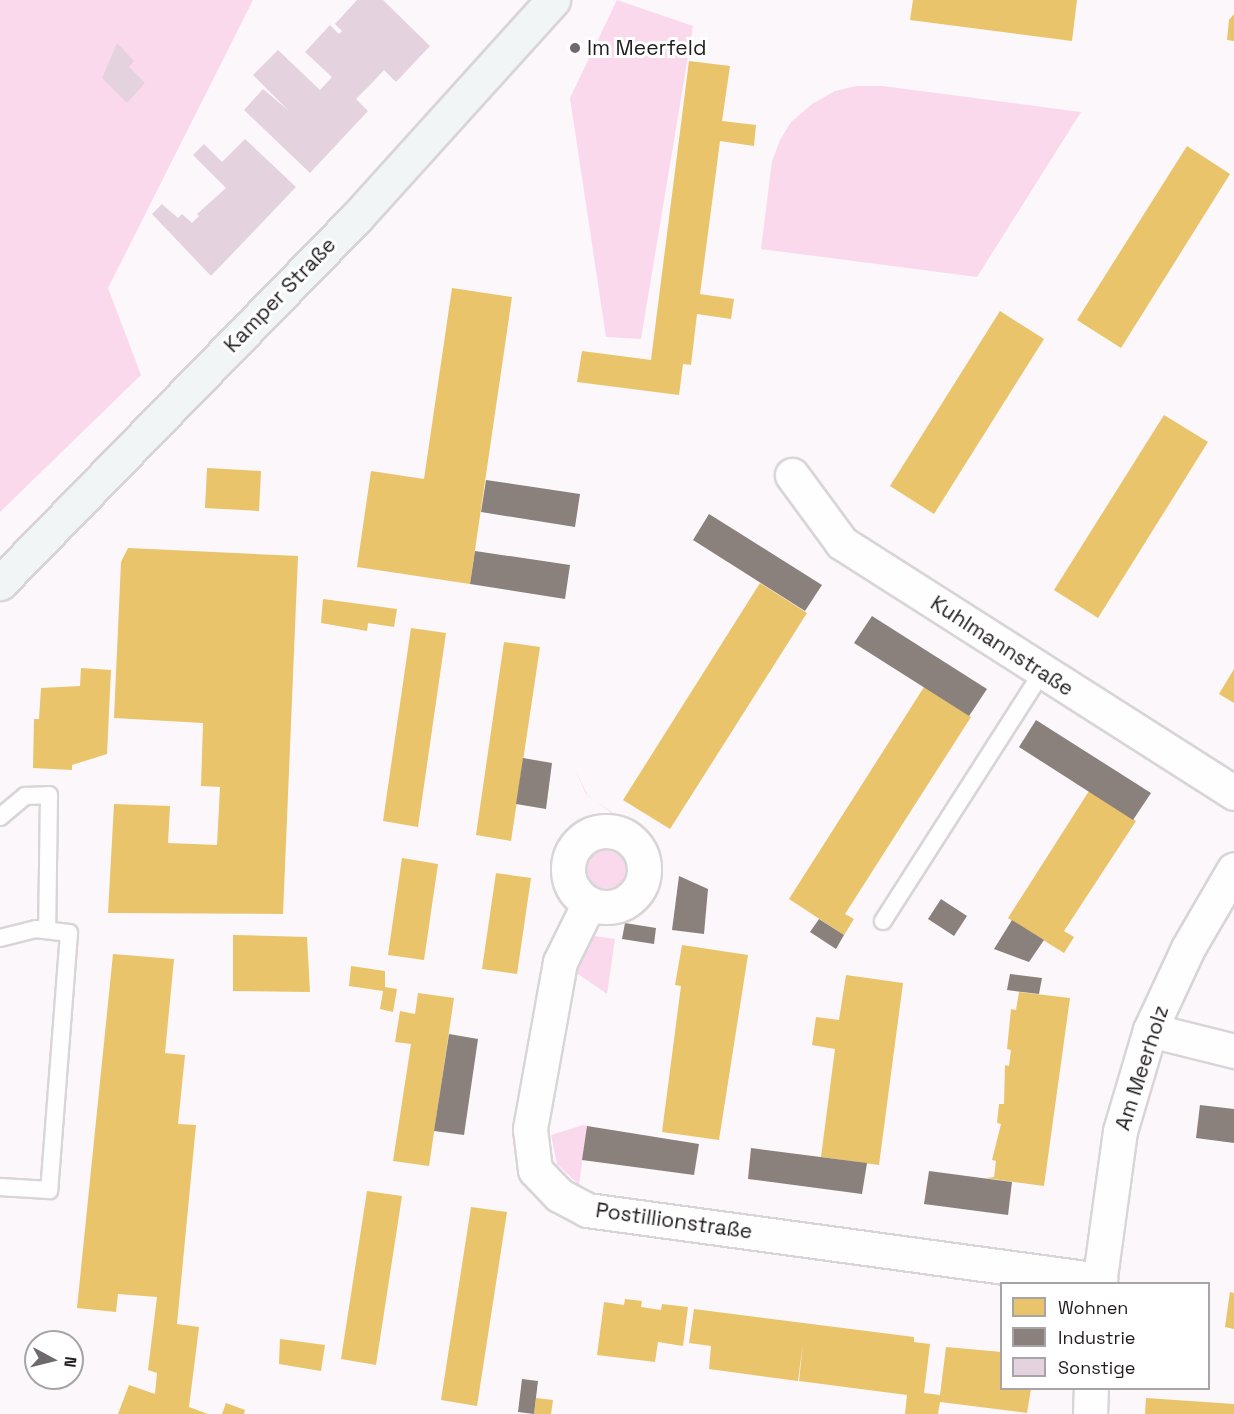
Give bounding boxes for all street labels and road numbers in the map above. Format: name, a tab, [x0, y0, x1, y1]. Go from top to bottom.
street label: Kamper Straße	[219, 232, 341, 358]
street label: Kuhlmannstraße	[926, 590, 1078, 702]
street label: Am Meerholz	[1110, 1002, 1174, 1134]
street label: Postillionstraße	[594, 1198, 754, 1244]

